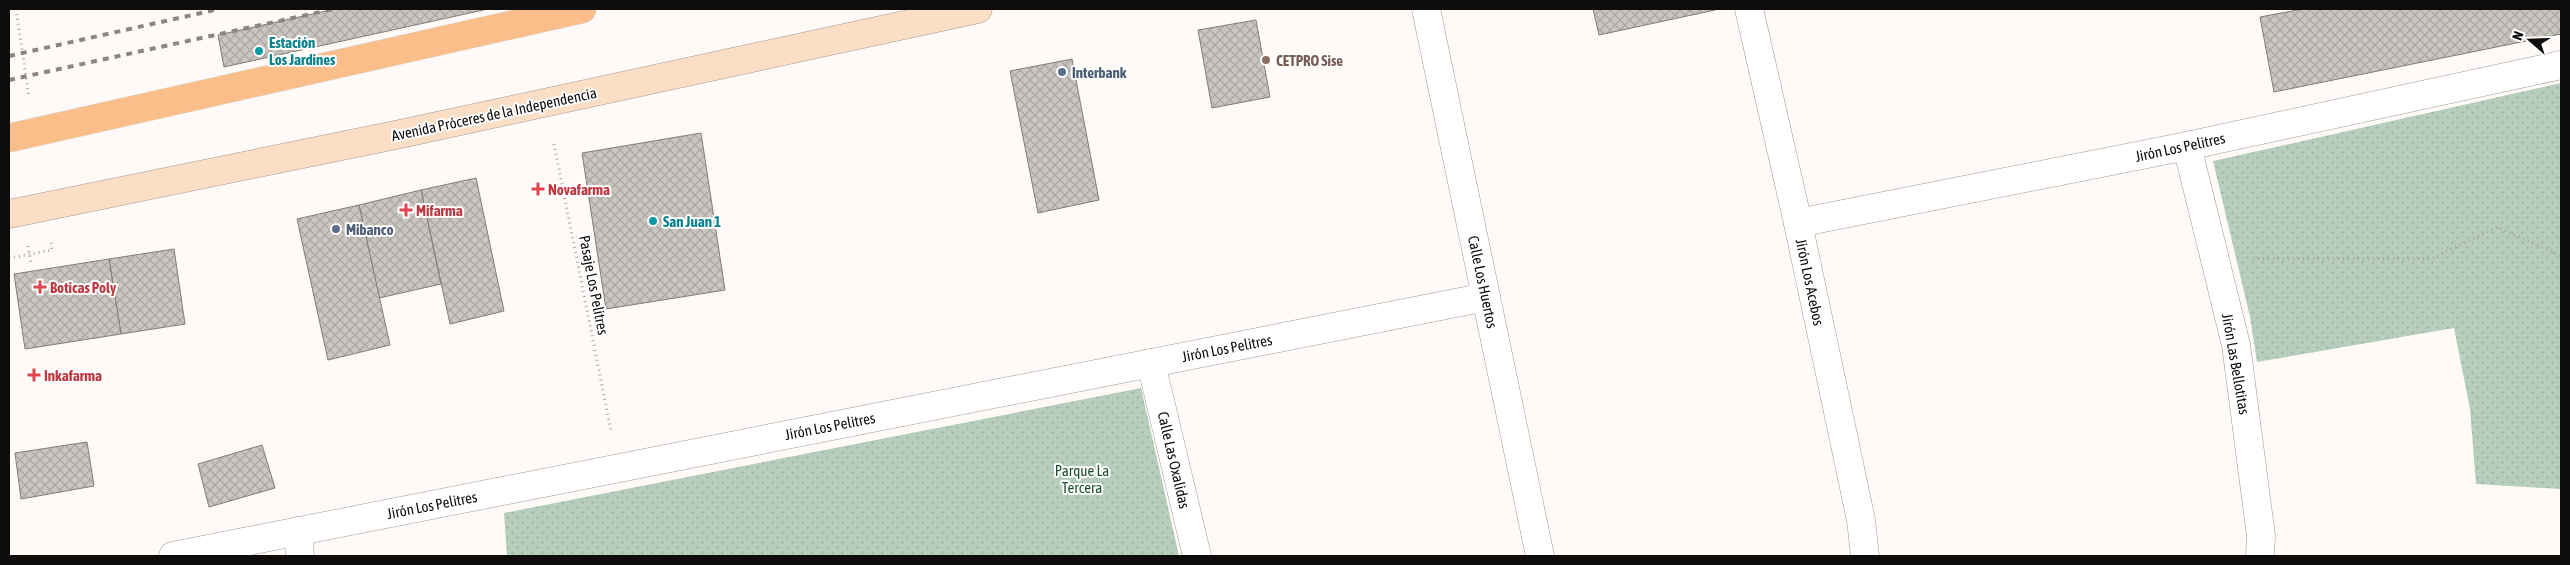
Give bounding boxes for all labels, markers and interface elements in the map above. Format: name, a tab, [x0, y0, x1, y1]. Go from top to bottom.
north arrow	[2505, 15, 2555, 65]
text: N	[2509, 29, 2527, 42]
place label: Estación Los Jardines	[269, 34, 336, 68]
marker: Estación Los Jardines	[253, 45, 265, 57]
place label: CETPRO Sise	[1276, 52, 1343, 69]
marker: CETPRO Sise	[1260, 54, 1272, 66]
place label: Interbank	[1072, 64, 1127, 81]
marker: Interbank	[1056, 66, 1068, 78]
street label: Avenida Próceres de la Independencia	[390, 84, 598, 144]
street label: Jirón Los Pelitres	[2133, 129, 2227, 165]
place label: Novafarma	[548, 181, 610, 198]
marker: Novafarma	[532, 183, 544, 195]
place label: Mifarma	[416, 202, 463, 219]
marker: Mifarma	[400, 204, 412, 216]
place label: San Juan 1	[663, 213, 721, 230]
marker: San Juan 1	[647, 215, 659, 227]
place label: Mibanco	[346, 221, 393, 238]
marker: Mibanco	[330, 223, 342, 235]
street label: Pasaje Los Pelitres	[576, 234, 612, 336]
street label: Calle Los Huertos	[1465, 234, 1501, 330]
street label: Jirón Los Acebos	[1792, 237, 1828, 327]
place label: Boticas Poly	[50, 279, 117, 296]
marker: Boticas Poly	[34, 281, 46, 293]
street label: Jirón Las Bellotitas	[2219, 312, 2253, 416]
street label: Jirón Los Pelitres	[1180, 331, 1274, 365]
place label: Inkafarma	[44, 367, 102, 384]
marker: Inkafarma	[28, 369, 40, 381]
street label: Jirón Los Pelitres	[783, 409, 877, 443]
street label: Calle Las Oxalidas	[1155, 410, 1193, 510]
park label: Parque La Tercera	[1055, 462, 1109, 496]
street label: Jirón Los Pelitres	[385, 488, 479, 522]

